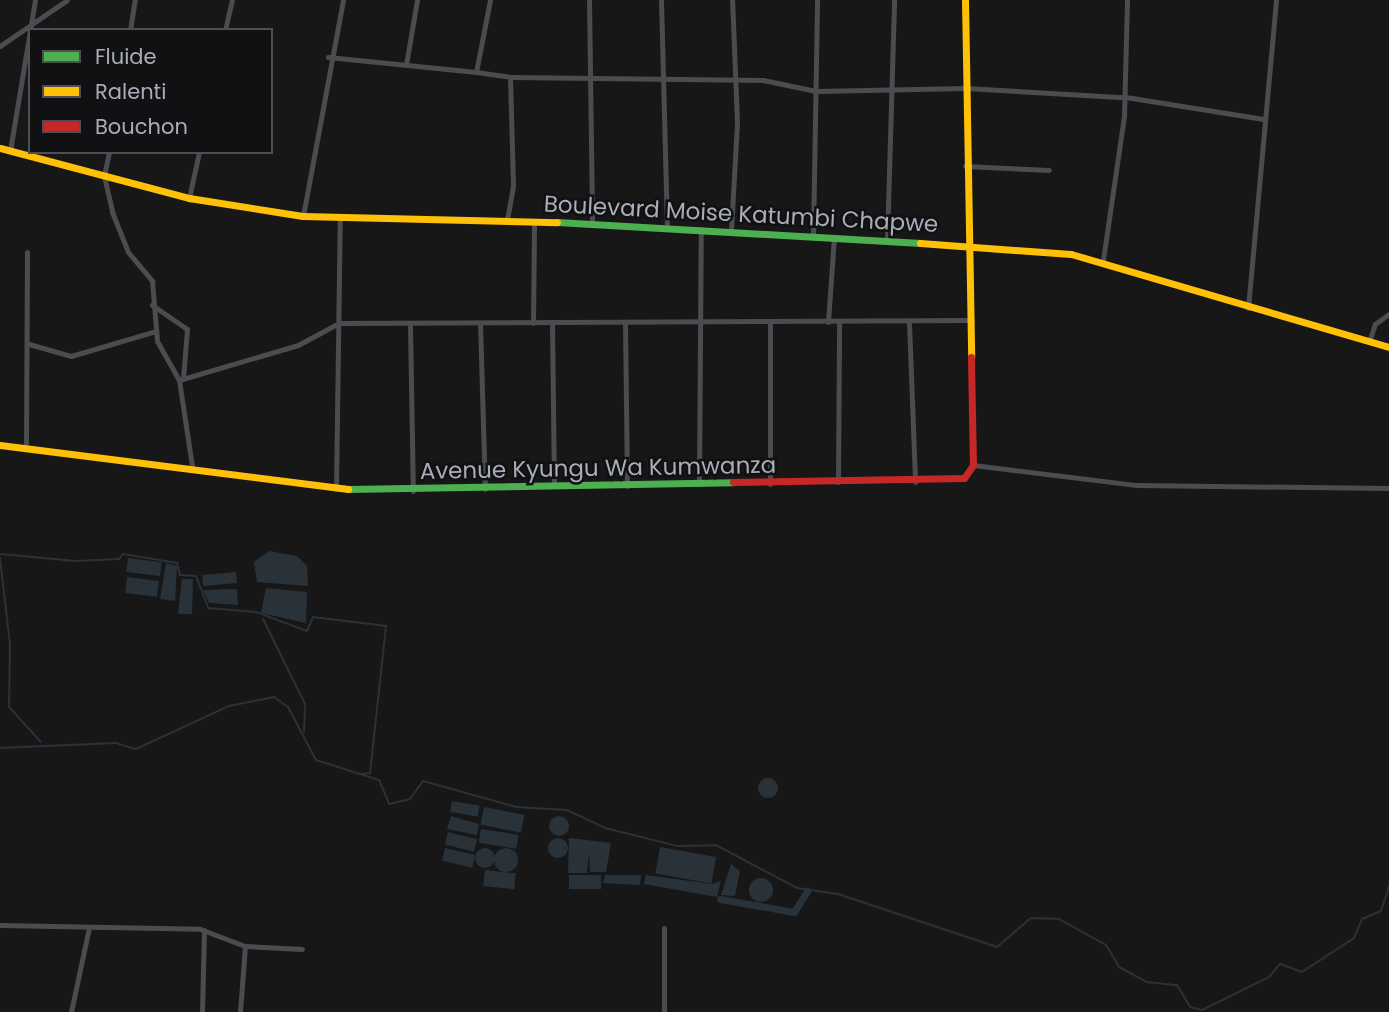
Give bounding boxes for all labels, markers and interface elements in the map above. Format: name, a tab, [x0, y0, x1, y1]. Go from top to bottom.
legend	[28, 28, 273, 154]
text: Fluide	[95, 42, 157, 71]
text: Ralenti	[95, 77, 166, 106]
text: Bouchon	[95, 112, 188, 141]
street label: Boulevard Moise Katumbi Chapwe	[543, 190, 939, 238]
street label: Avenue Kyungu Wa Kumwanza	[420, 451, 776, 485]

